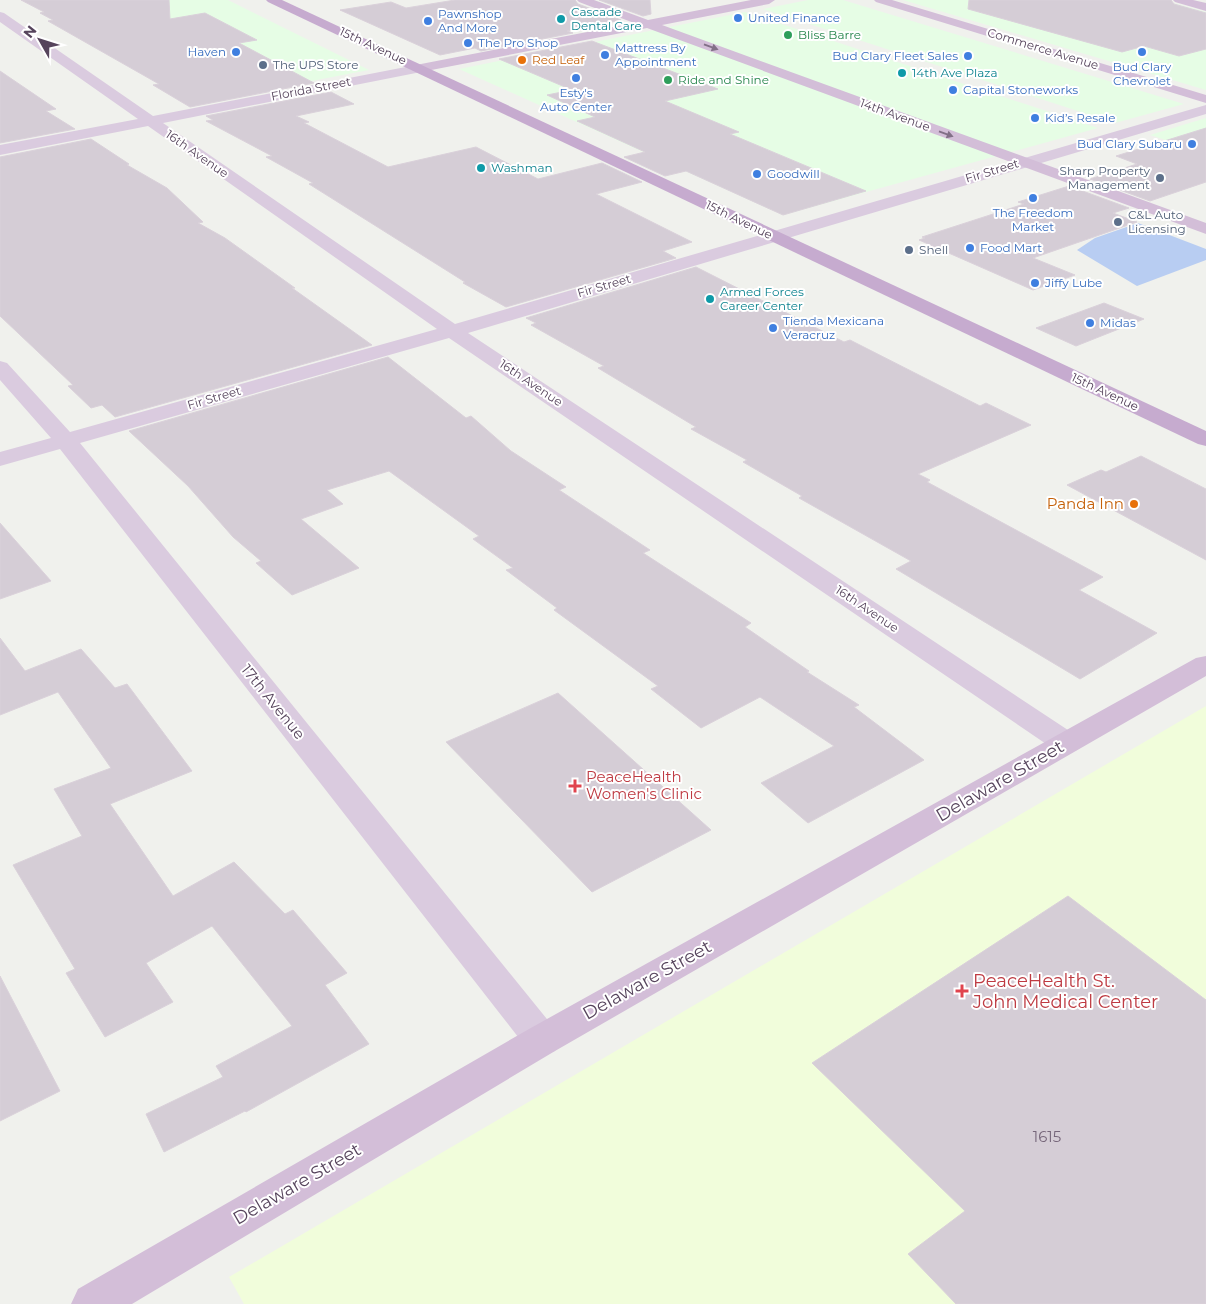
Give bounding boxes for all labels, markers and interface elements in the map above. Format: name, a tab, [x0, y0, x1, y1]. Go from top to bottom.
place label: Cascade Dental Care	[571, 4, 642, 33]
place label: Pawnshop And More	[438, 6, 502, 35]
place label: United Finance	[748, 10, 840, 25]
marker: United Finance	[732, 12, 744, 24]
marker: Cascade Dental Care	[555, 13, 567, 25]
north arrow	[15, 15, 65, 65]
marker: Pawnshop And More	[422, 15, 434, 27]
text: N	[19, 22, 40, 42]
street label: 15th Avenue	[337, 23, 409, 68]
street label: Commerce Avenue	[986, 24, 1101, 73]
place label: Bliss Barre	[798, 27, 861, 42]
marker: Bliss Barre	[782, 29, 794, 41]
place label: The Pro Shop	[478, 35, 558, 50]
marker: The Pro Shop	[462, 37, 474, 49]
place label: Mattress By Appointment	[615, 40, 697, 69]
one-way arrow	[704, 43, 719, 51]
place label: Haven	[188, 44, 226, 59]
marker: Haven	[230, 46, 242, 58]
marker: Bud Clary Chevrolet	[1136, 46, 1148, 58]
place label: Bud Clary Fleet Sales	[832, 48, 958, 63]
marker: Mattress By Appointment	[599, 49, 611, 61]
marker: Bud Clary Fleet Sales	[962, 50, 974, 62]
place label: Red Leaf	[532, 52, 585, 67]
marker: Red Leaf	[516, 54, 528, 66]
place label: The UPS Store	[273, 57, 359, 72]
marker: The UPS Store	[257, 59, 269, 71]
place label: Bud Clary Chevrolet	[1113, 59, 1172, 88]
place label: 14th Ave Plaza	[912, 65, 998, 80]
marker: 14th Ave Plaza	[896, 67, 908, 79]
marker: Esty's Auto Center	[570, 72, 582, 84]
place label: Ride and Shine	[678, 72, 769, 87]
street label: Florida Street	[270, 73, 352, 104]
marker: Ride and Shine	[662, 74, 674, 86]
place label: Capital Stoneworks	[963, 82, 1078, 97]
marker: Capital Stoneworks	[947, 84, 959, 96]
place label: Esty's Auto Center	[540, 85, 612, 114]
street label: 14th Avenue	[858, 95, 932, 134]
place label: Kid’s Resale	[1045, 110, 1116, 125]
marker: Kid’s Resale	[1029, 112, 1041, 124]
street label: 16th Avenue	[163, 126, 232, 181]
one-way arrow	[938, 131, 953, 138]
place label: Bud Clary Subaru	[1077, 136, 1182, 151]
marker: Bud Clary Subaru	[1186, 138, 1198, 150]
street label: Fir Street	[963, 155, 1020, 186]
place label: Washman	[491, 160, 553, 175]
marker: Washman	[475, 162, 487, 174]
place label: Sharp Property Management	[1060, 163, 1150, 192]
place label: Goodwill	[767, 166, 820, 181]
marker: Goodwill	[751, 168, 763, 180]
marker: Sharp Property Management	[1154, 172, 1166, 184]
marker: The Freedom Market	[1027, 192, 1039, 204]
street label: 15th Avenue	[703, 197, 775, 242]
place label: The Freedom Market	[993, 205, 1073, 234]
place label: C&L Auto Licensing	[1128, 207, 1186, 236]
marker: C&L Auto Licensing	[1112, 216, 1124, 228]
place label: Food Mart	[980, 240, 1042, 255]
place label: Shell	[919, 242, 948, 257]
marker: Food Mart	[964, 242, 976, 254]
marker: Shell	[903, 244, 915, 256]
street label: Fir Street	[575, 271, 633, 300]
place label: Jiffy Lube	[1044, 275, 1102, 290]
marker: Jiffy Lube	[1029, 277, 1041, 289]
place label: Armed Forces Career Center	[720, 284, 804, 313]
marker: Armed Forces Career Center	[704, 293, 716, 305]
place label: Tienda Mexicana Veracruz	[783, 313, 884, 342]
place label: Midas	[1100, 315, 1136, 330]
marker: Midas	[1084, 317, 1096, 329]
marker: Tienda Mexicana Veracruz	[767, 322, 779, 334]
street label: 16th Avenue	[497, 356, 566, 409]
street label: 15th Avenue	[1069, 369, 1141, 414]
street label: Fir Street	[185, 383, 243, 412]
place label: Panda Inn	[1047, 494, 1124, 513]
marker: Panda Inn	[1128, 498, 1140, 510]
street label: 16th Avenue	[833, 582, 902, 635]
street label: 17th Avenue	[237, 660, 309, 743]
street label: Delaware Street	[932, 735, 1068, 827]
place label: PeaceHealth Women's Clinic	[586, 767, 702, 803]
marker: PeaceHealth Women's Clinic	[568, 779, 582, 793]
street label: Delaware Street	[579, 935, 715, 1025]
place label: PeaceHealth St. John Medical Center	[972, 970, 1158, 1013]
marker: PeaceHealth St. John Medical Center	[955, 984, 969, 998]
house number: 1615	[1033, 1127, 1061, 1146]
street label: Delaware Street	[229, 1138, 365, 1230]

